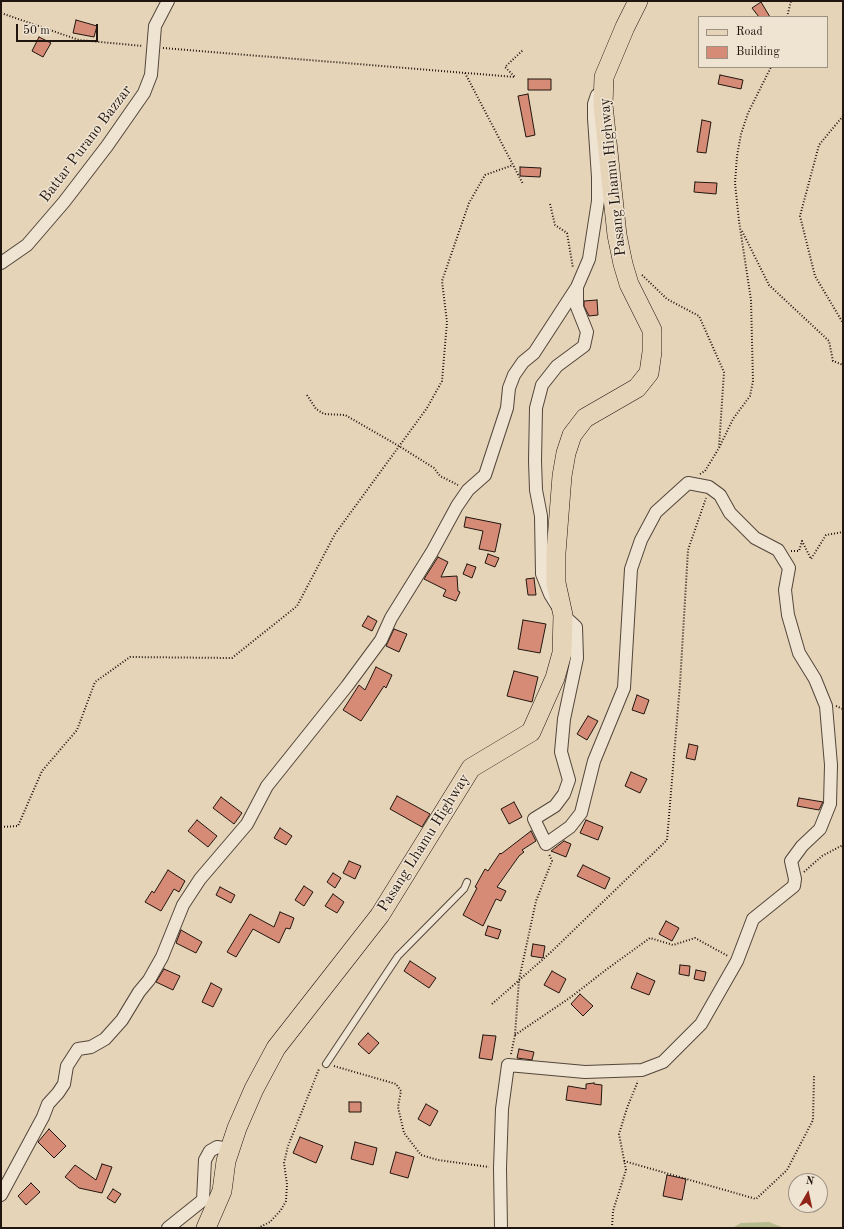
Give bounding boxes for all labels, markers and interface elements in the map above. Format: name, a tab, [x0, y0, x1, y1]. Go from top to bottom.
scale bar	[18, 16, 100, 42]
legend	[698, 16, 828, 68]
text: 50 m	[23, 25, 50, 37]
text: Road	[736, 26, 763, 38]
text: Building	[736, 46, 780, 58]
street label: Battar Purano Bazzar	[36, 82, 136, 206]
street label: Pasang Lhamu Highway	[596, 97, 630, 257]
street label: Pasang Lhamu Highway	[374, 771, 474, 915]
north arrow	[788, 1173, 828, 1213]
text: N	[805, 1176, 815, 1188]

